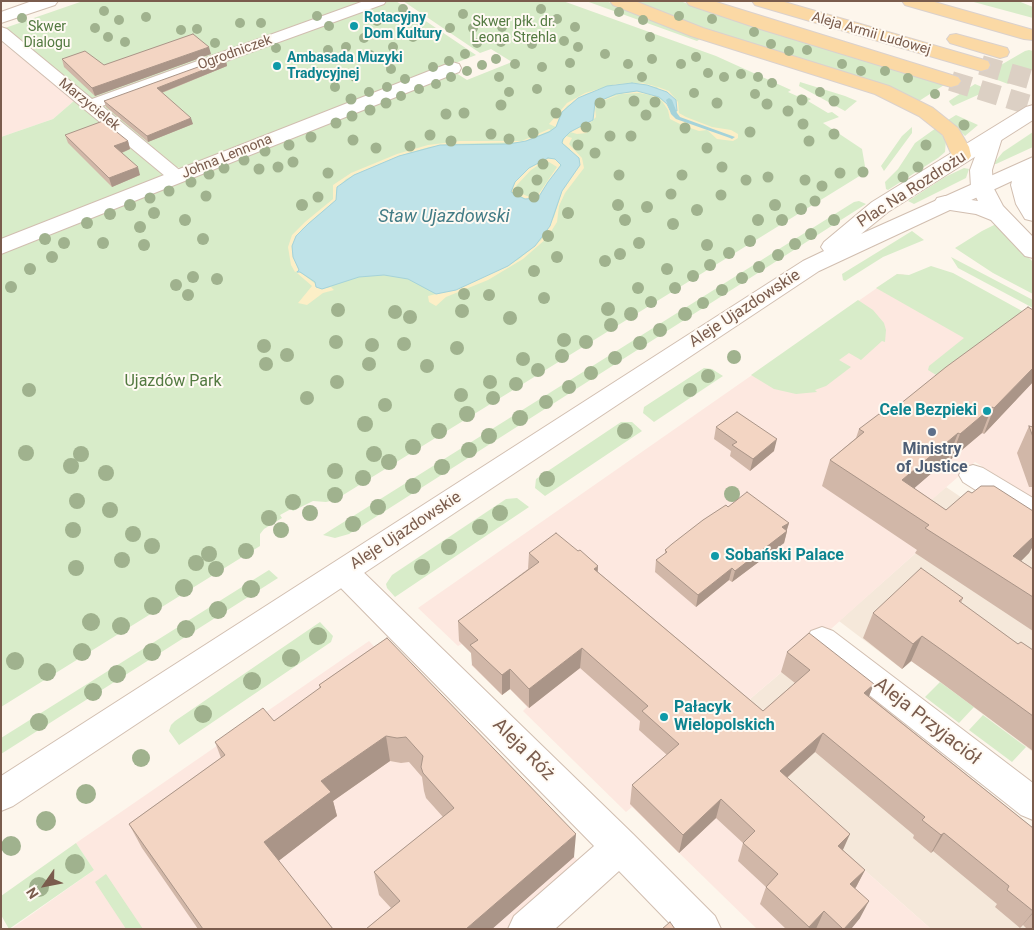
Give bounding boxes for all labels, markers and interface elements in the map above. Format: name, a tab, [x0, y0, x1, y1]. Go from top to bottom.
street label: Aleja Armii Ludowej	[810, 9, 932, 59]
place label: Rotacyjny Dom Kultury	[364, 10, 442, 42]
park label: Skwer płk. dr. Leona Strehla	[471, 14, 557, 46]
park label: Skwer Dialogu	[23, 19, 71, 52]
marker: Rotacyjny Dom Kultury	[348, 20, 360, 32]
street label: Ogrodniczek	[196, 32, 274, 74]
place label: Ambasada Muzyki Tradycyjnej	[287, 50, 403, 82]
marker: Ambasada Muzyki Tradycyjnej	[271, 60, 283, 72]
street label: Marzycielek	[55, 75, 123, 135]
street label: Johna Lennona	[179, 131, 275, 183]
street label: Plac Na Rozdrożu	[854, 148, 970, 232]
water label: Staw Ujazdowski	[378, 206, 510, 228]
street label: Aleje Ujazdowskie	[686, 266, 804, 352]
park label: Ujazdów Park	[124, 372, 222, 392]
place label: Cele Bezpieki	[879, 401, 977, 421]
marker: Cele Bezpieki	[981, 405, 993, 417]
marker: Ministry of Justice	[926, 426, 938, 438]
place label: Ministry of Justice	[896, 440, 968, 478]
street label: Aleje Ujazdowskie	[347, 488, 465, 574]
place label: Sobański Palace	[725, 546, 844, 566]
marker: Sobański Palace	[709, 550, 721, 562]
street label: Aleja Przyjaciół	[869, 673, 985, 771]
place label: Pałacyk Wielopolskich	[674, 698, 775, 736]
marker: Pałacyk Wielopolskich	[658, 711, 670, 723]
street label: Aleja Róż	[487, 714, 559, 786]
north arrow	[20, 860, 70, 910]
text: N	[23, 885, 42, 902]

